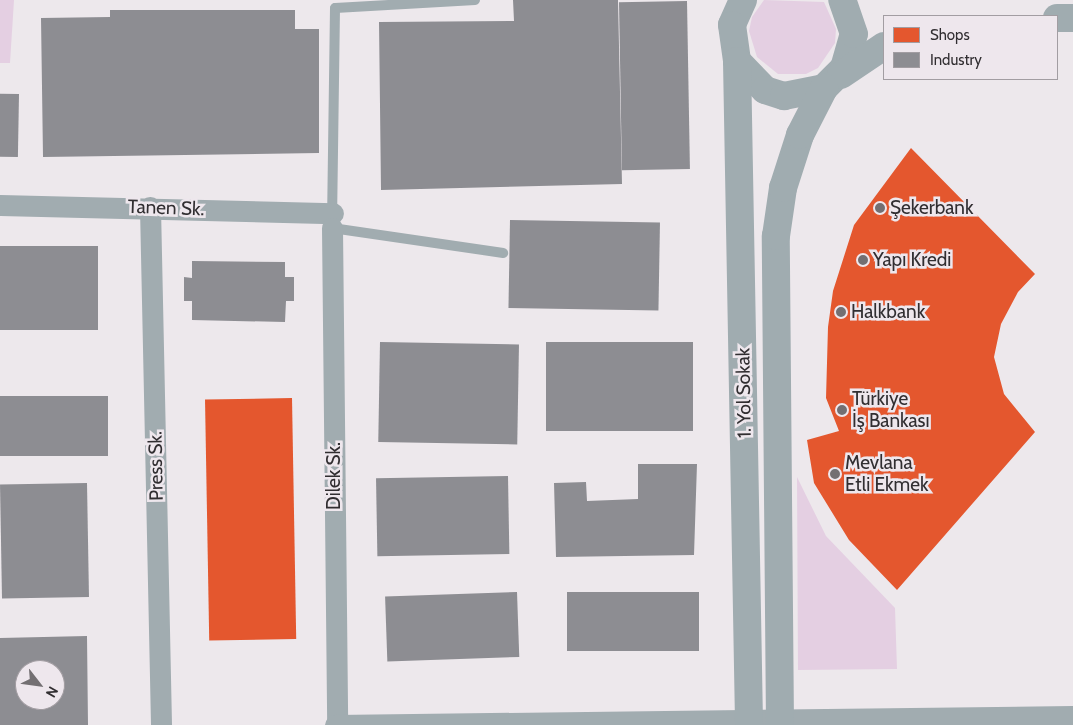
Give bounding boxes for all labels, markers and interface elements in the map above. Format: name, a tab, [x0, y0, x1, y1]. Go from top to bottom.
legend	[883, 15, 1058, 80]
text: Shops	[930, 26, 970, 44]
text: Industry	[930, 51, 982, 69]
street label: Tanen Sk.	[127, 195, 205, 221]
place label: Şekerbank	[890, 197, 973, 219]
marker: Şekerbank	[874, 202, 886, 214]
place label: Yapı Kredi	[873, 249, 951, 271]
marker: Yapı Kredi	[857, 254, 869, 266]
place label: Halkbank	[851, 301, 925, 323]
marker: Halkbank	[835, 306, 847, 318]
street label: 1. Yol Sokak	[732, 348, 756, 438]
place label: Türkiye İş Bankası	[852, 388, 930, 432]
marker: Türkiye İş Bankası	[836, 404, 848, 416]
street label: Press Sk.	[144, 431, 168, 501]
street label: Dilek Sk.	[323, 442, 345, 510]
place label: Mevlana Etli Ekmek	[845, 452, 928, 496]
marker: Mevlana Etli Ekmek	[829, 468, 841, 480]
north arrow	[15, 660, 65, 710]
text: N	[42, 683, 62, 701]

